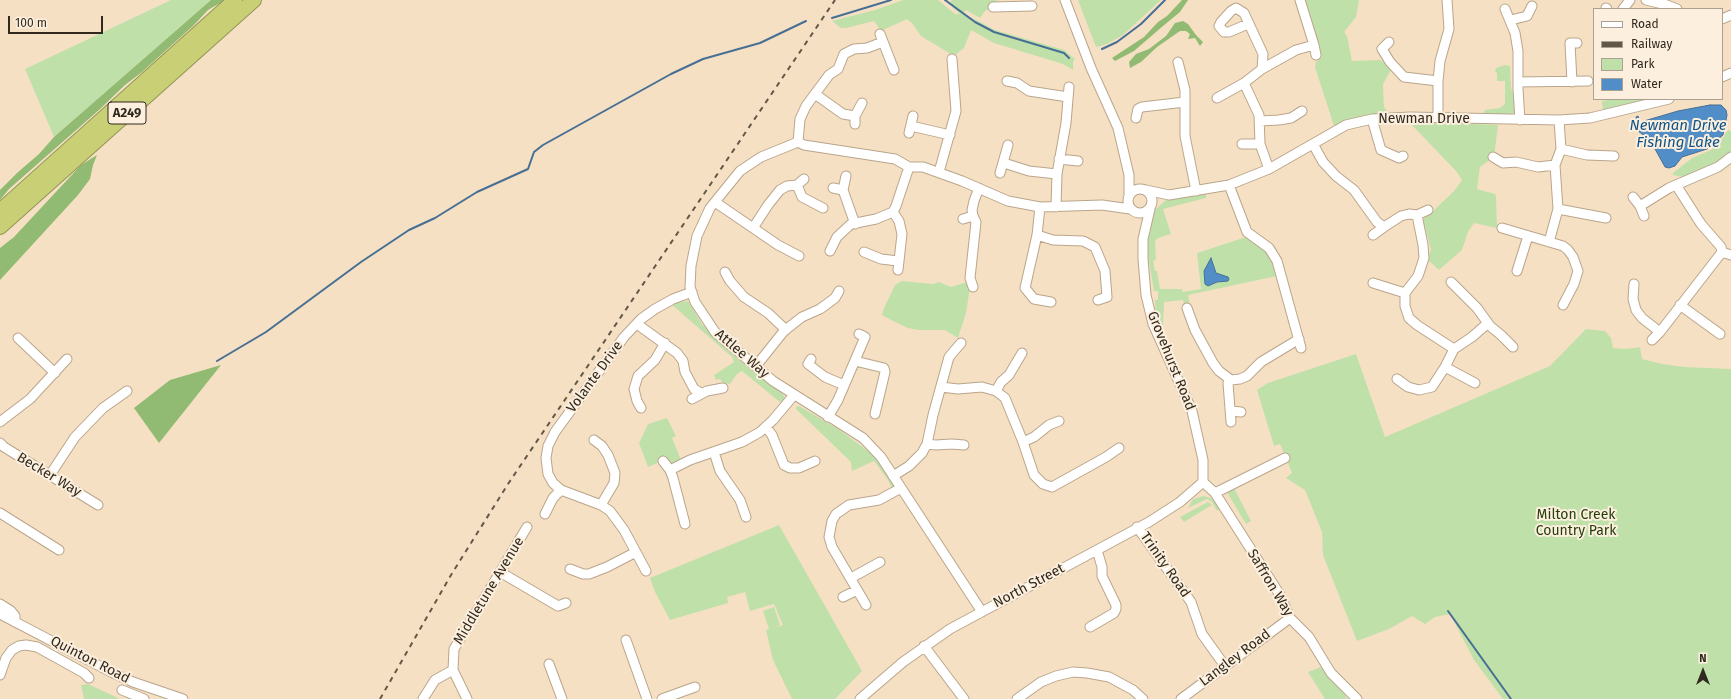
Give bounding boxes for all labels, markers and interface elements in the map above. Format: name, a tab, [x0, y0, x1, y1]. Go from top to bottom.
scale bar	[10, 8, 105, 34]
legend	[1593, 8, 1723, 100]
text: 100 m	[15, 16, 47, 30]
text: Road	[1631, 17, 1659, 31]
text: Railway	[1631, 37, 1672, 51]
text: Park	[1631, 57, 1655, 71]
text: Water	[1631, 77, 1662, 91]
road number: A249	[108, 102, 146, 124]
street label: Newman Drive	[1378, 111, 1470, 127]
water label: Newman Drive Fishing Lake	[1630, 117, 1726, 152]
street label: Grovehurst Road	[1143, 309, 1199, 413]
street label: Attlee Way	[711, 326, 773, 382]
street label: Volante Drive	[563, 338, 627, 416]
street label: Becker Way	[14, 449, 84, 501]
park label: Milton Creek Country Park	[1536, 507, 1616, 540]
street label: Trinity Road	[1136, 529, 1194, 601]
street label: Middletune Avenue	[450, 534, 528, 648]
street label: Saffron Way	[1243, 546, 1297, 620]
street label: North Street	[991, 560, 1067, 612]
street label: Langley Road	[1196, 626, 1274, 690]
street label: Quinton Road	[47, 633, 133, 687]
north arrow	[1683, 651, 1723, 691]
text: N	[1699, 652, 1707, 665]

